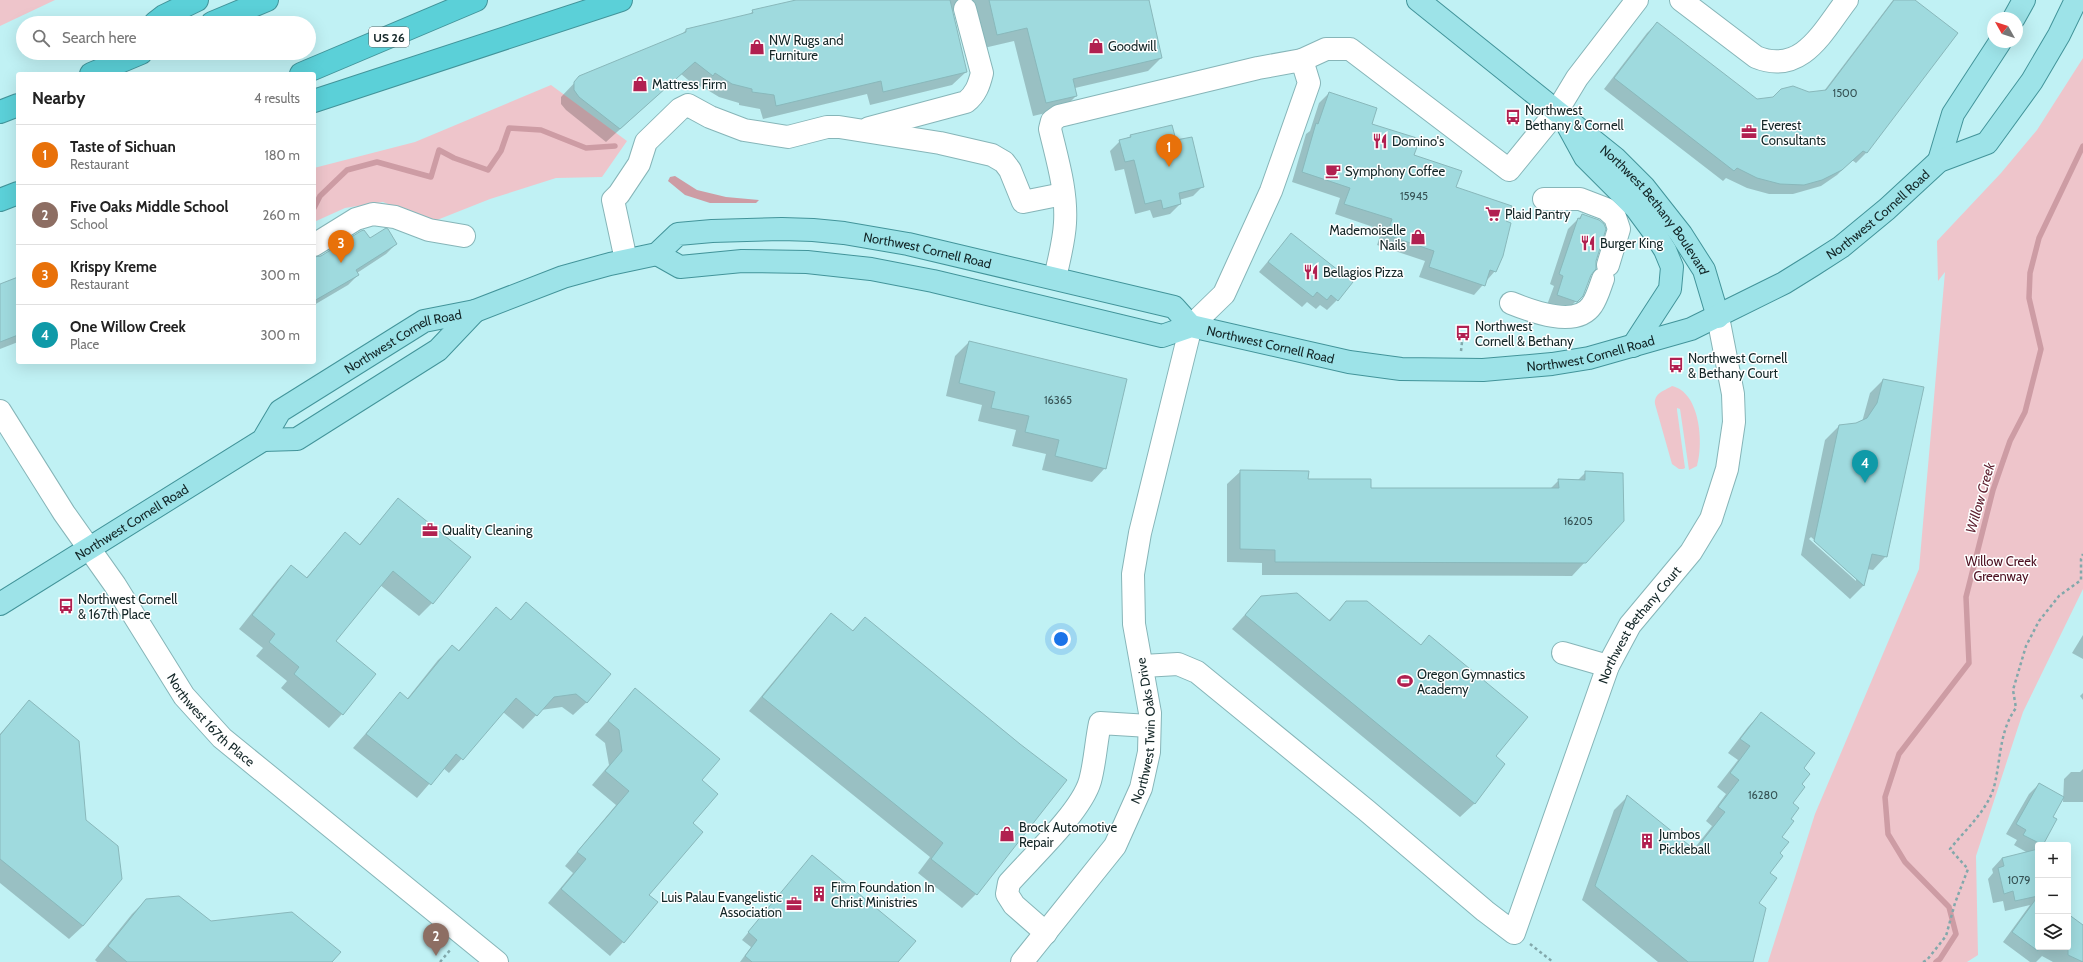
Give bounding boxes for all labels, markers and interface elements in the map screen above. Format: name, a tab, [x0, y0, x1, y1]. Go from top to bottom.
north arrow	[1987, 12, 2023, 48]
search box	[16, 16, 316, 60]
icon: search	[30, 27, 52, 49]
road number: US 26	[369, 27, 409, 47]
text: Search here	[62, 29, 137, 47]
place label: NW Rugs and Furniture	[769, 32, 843, 63]
shop icon: Goodwill	[1087, 37, 1105, 55]
shop icon: NW Rugs and Furniture	[748, 38, 766, 56]
place label: Goodwill	[1108, 38, 1157, 54]
shop icon: Mattress Firm	[631, 75, 649, 93]
place label: Mattress Firm	[652, 76, 727, 92]
house number: 1500	[1833, 86, 1858, 100]
text: Nearby	[32, 88, 85, 108]
text: 4 results	[254, 90, 300, 106]
place label: Northwest Bethany & Cornell	[1525, 102, 1624, 133]
bus stop icon: Northwest Bethany & Cornell	[1504, 108, 1522, 126]
place label: Everest Consultants	[1761, 117, 1827, 148]
office icon: Everest Consultants	[1740, 123, 1758, 141]
restaurant icon: Domino's	[1371, 132, 1389, 150]
place label: Domino's	[1392, 133, 1445, 149]
pin: 1	[1156, 134, 1182, 167]
text: Taste of Sichuan	[70, 138, 176, 156]
street label: Northwest Bethany Boulevard	[1597, 141, 1713, 276]
text: 1	[43, 147, 47, 163]
text: 180 m	[264, 147, 300, 163]
text: Restaurant	[70, 156, 129, 172]
cafe icon: Symphony Coffee	[1324, 162, 1342, 180]
place label: Symphony Coffee	[1345, 163, 1445, 179]
street label: Northwest Cornell Road	[1823, 166, 1933, 263]
house number: 15945	[1400, 189, 1428, 203]
text: Five Oaks Middle School	[70, 198, 228, 216]
supermarket icon: Plaid Pantry	[1484, 205, 1502, 223]
place label: Plaid Pantry	[1505, 206, 1571, 222]
text: 2	[42, 207, 48, 223]
text: 260 m	[262, 207, 300, 223]
text: School	[70, 216, 108, 232]
place label: Mademoiselle Nails	[1329, 222, 1407, 253]
street label: Northwest Cornell Road	[862, 228, 993, 272]
shop icon: Mademoiselle Nails	[1409, 228, 1427, 246]
pin: 3	[328, 230, 354, 263]
restaurant icon: Burger King	[1579, 234, 1597, 252]
place label: Burger King	[1600, 235, 1663, 251]
text: Krispy Kreme	[70, 258, 157, 276]
restaurant icon: Bellagios Pizza	[1302, 263, 1320, 281]
place label: Bellagios Pizza	[1323, 264, 1404, 280]
text: 3	[41, 267, 49, 283]
text: 300 m	[260, 267, 300, 283]
text: Restaurant	[70, 276, 129, 292]
street label: Northwest Cornell Road	[341, 306, 463, 377]
text: One Willow Creek	[70, 318, 186, 336]
place label: Northwest Cornell & Bethany	[1475, 318, 1574, 349]
street label: Northwest Cornell Road	[1205, 322, 1336, 366]
bus stop icon: Northwest Cornell & Bethany	[1454, 324, 1472, 342]
text: 4	[41, 327, 49, 343]
text: 300 m	[260, 327, 300, 343]
street label: Northwest Cornell Road	[1526, 332, 1656, 374]
text: Place	[70, 336, 99, 352]
place label: Northwest Cornell & Bethany Court	[1688, 350, 1787, 381]
bus stop icon: Northwest Cornell & Bethany Court	[1667, 356, 1685, 374]
house number: 16365	[1044, 393, 1072, 407]
pin: 4	[1852, 450, 1878, 483]
water label: Willow Creek	[1961, 460, 1999, 535]
street label: Northwest Cornell Road	[72, 481, 191, 563]
house number: 16205	[1563, 514, 1593, 528]
office icon: Quality Cleaning	[421, 521, 439, 539]
place label: Quality Cleaning	[442, 522, 533, 538]
park label: Willow Creek Greenway	[1965, 553, 2037, 584]
street label: Northwest Bethany Court	[1594, 562, 1684, 686]
place label: Northwest Cornell & 167th Place	[78, 591, 177, 622]
bus stop icon: Northwest Cornell & 167th Place	[57, 597, 75, 615]
your location	[1051, 629, 1071, 649]
street label: Northwest Twin Oaks Drive	[1127, 656, 1158, 806]
place label: Oregon Gymnastics Academy	[1417, 666, 1526, 697]
street label: Northwest 167th Place	[164, 670, 258, 770]
sports icon: Oregon Gymnastics Academy	[1396, 672, 1414, 690]
house number: 16280	[1748, 788, 1778, 802]
place label: Brock Automotive Repair	[1019, 819, 1117, 850]
shop icon: Brock Automotive Repair	[998, 825, 1016, 843]
place label: Jumbos Pickleball	[1658, 826, 1710, 857]
building icon: Jumbos Pickleball	[1638, 832, 1656, 850]
map controls	[2035, 842, 2071, 950]
button: +	[2035, 842, 2071, 878]
house number: 1079	[2008, 873, 2030, 887]
button: −	[2035, 878, 2071, 914]
place label: Firm Foundation In Christ Ministries	[831, 879, 935, 910]
building icon: Firm Foundation In Christ Ministries	[810, 885, 828, 903]
place label: Luis Palau Evangelistic Association	[661, 889, 782, 920]
office icon: Luis Palau Evangelistic Association	[785, 895, 803, 913]
button: layers	[2035, 914, 2071, 950]
pin: 2	[423, 923, 449, 956]

